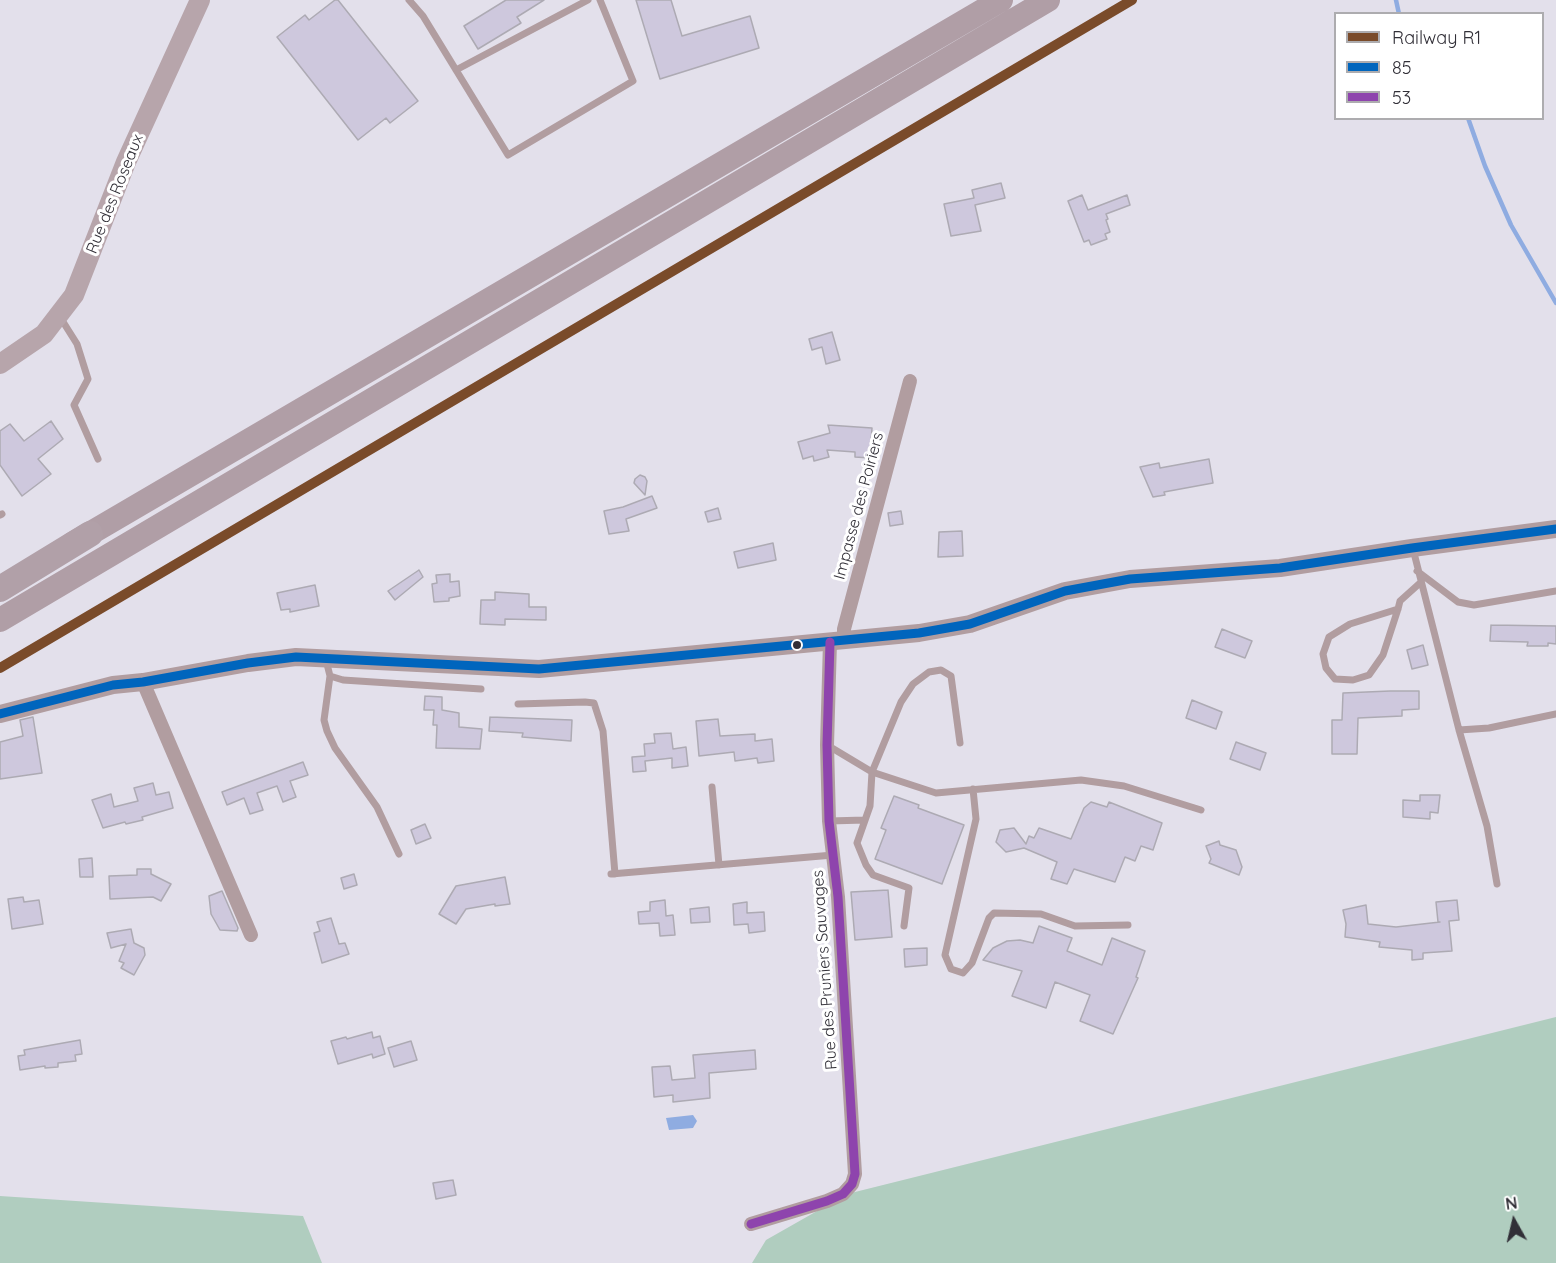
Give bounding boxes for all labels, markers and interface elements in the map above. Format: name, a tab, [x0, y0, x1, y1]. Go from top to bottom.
legend	[1334, 12, 1544, 120]
text: Railway R1	[1392, 26, 1481, 49]
text: 85	[1392, 56, 1412, 79]
text: 53	[1392, 86, 1411, 109]
street label: Rue des Roseaux	[82, 132, 148, 256]
street label: Impasse des Poiriers	[830, 430, 888, 582]
unlabelled marker	[791, 639, 803, 651]
street label: Rue des Pruniers Sauvages	[808, 869, 842, 1071]
north arrow	[1484, 1191, 1544, 1251]
text: N	[1504, 1192, 1519, 1214]

